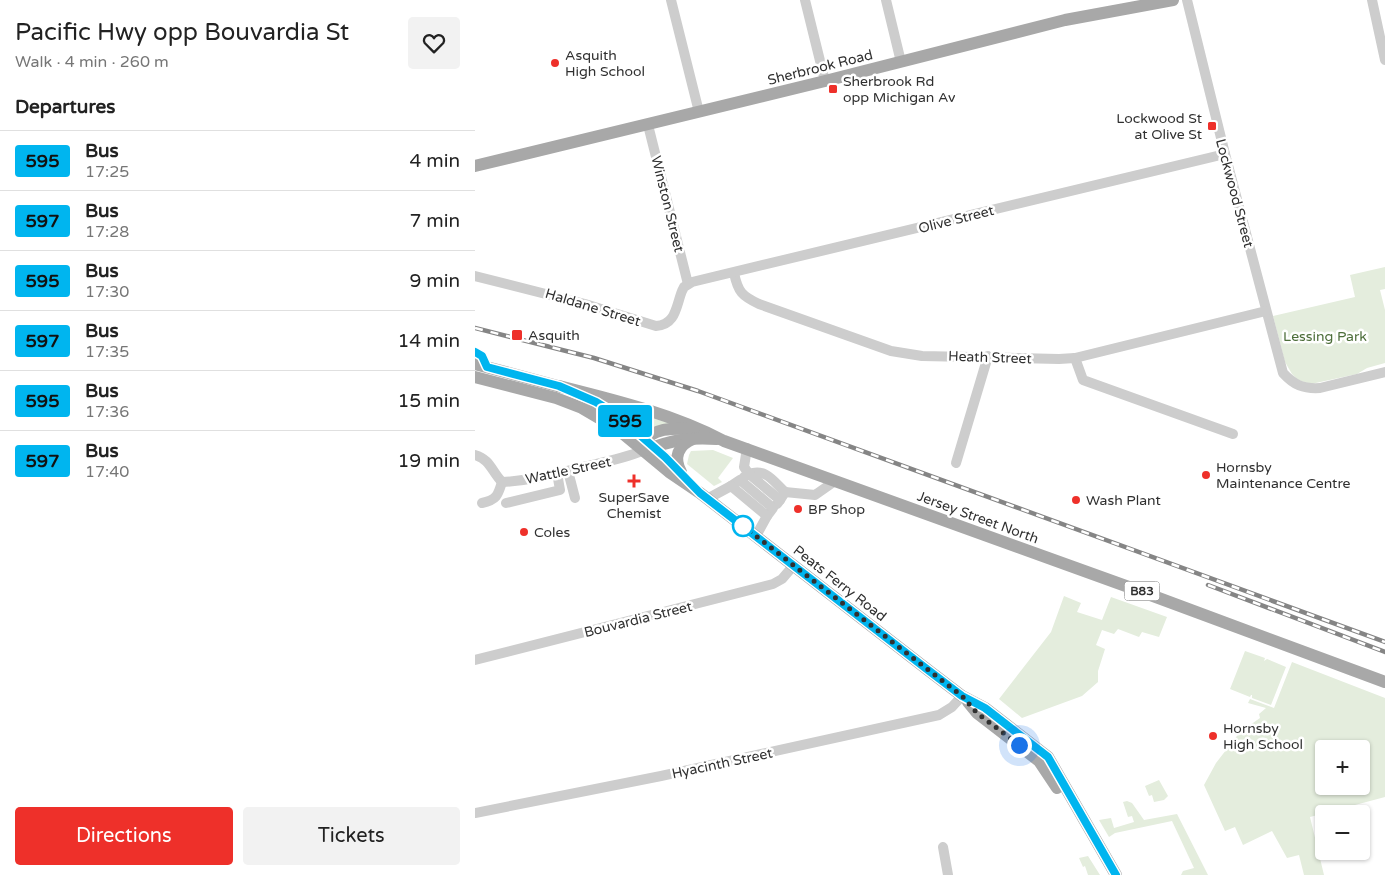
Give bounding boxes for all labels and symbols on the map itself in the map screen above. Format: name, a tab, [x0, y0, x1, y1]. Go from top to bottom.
street label: Sherbrook Road	[766, 46, 874, 89]
place label: Asquith High School	[565, 47, 645, 80]
marker: Asquith High School	[549, 57, 561, 69]
place label: Sherbrook Rd opp Michigan Av	[843, 73, 956, 106]
marker: Sherbrook Rd opp Michigan Av	[827, 83, 839, 95]
place label: Lockwood St at Olive St	[1116, 110, 1203, 143]
marker: Lockwood St at Olive St	[1206, 120, 1218, 132]
street label: Lockwood Street	[1212, 137, 1257, 250]
street label: Winston Street	[647, 154, 688, 255]
street label: Olive Street	[917, 202, 996, 237]
street label: Haldane Street	[543, 285, 643, 330]
place label: Asquith	[528, 327, 580, 344]
marker: Asquith	[510, 328, 524, 342]
park label: Lessing Park	[1283, 328, 1367, 345]
street label: Heath Street	[948, 348, 1033, 367]
line badge: 595	[596, 405, 654, 437]
street label: Wattle Street	[524, 453, 613, 488]
place label: Hornsby Maintenance Centre	[1216, 459, 1351, 492]
marker: Hornsby Maintenance Centre	[1200, 469, 1212, 481]
marker: SuperSave Chemist	[628, 475, 640, 487]
street label: Jersey Street North	[915, 488, 1041, 547]
place label: SuperSave Chemist	[599, 489, 669, 522]
place label: Wash Plant	[1086, 492, 1161, 509]
marker: Wash Plant	[1070, 494, 1082, 506]
place label: BP Shop	[808, 501, 865, 518]
marker: BP Shop	[792, 503, 804, 515]
unlabelled marker	[732, 515, 754, 537]
place label: Coles	[534, 524, 570, 541]
marker: Coles	[518, 526, 530, 538]
street label: Peats Ferry Road	[790, 542, 890, 625]
road number: B83	[1125, 582, 1159, 600]
street label: Bouvardia Street	[582, 598, 695, 641]
place label: Hornsby High School	[1223, 720, 1303, 753]
marker: Hornsby High School	[1207, 730, 1219, 742]
your location	[1007, 733, 1032, 758]
street label: Hyacinth Street	[670, 744, 775, 782]

